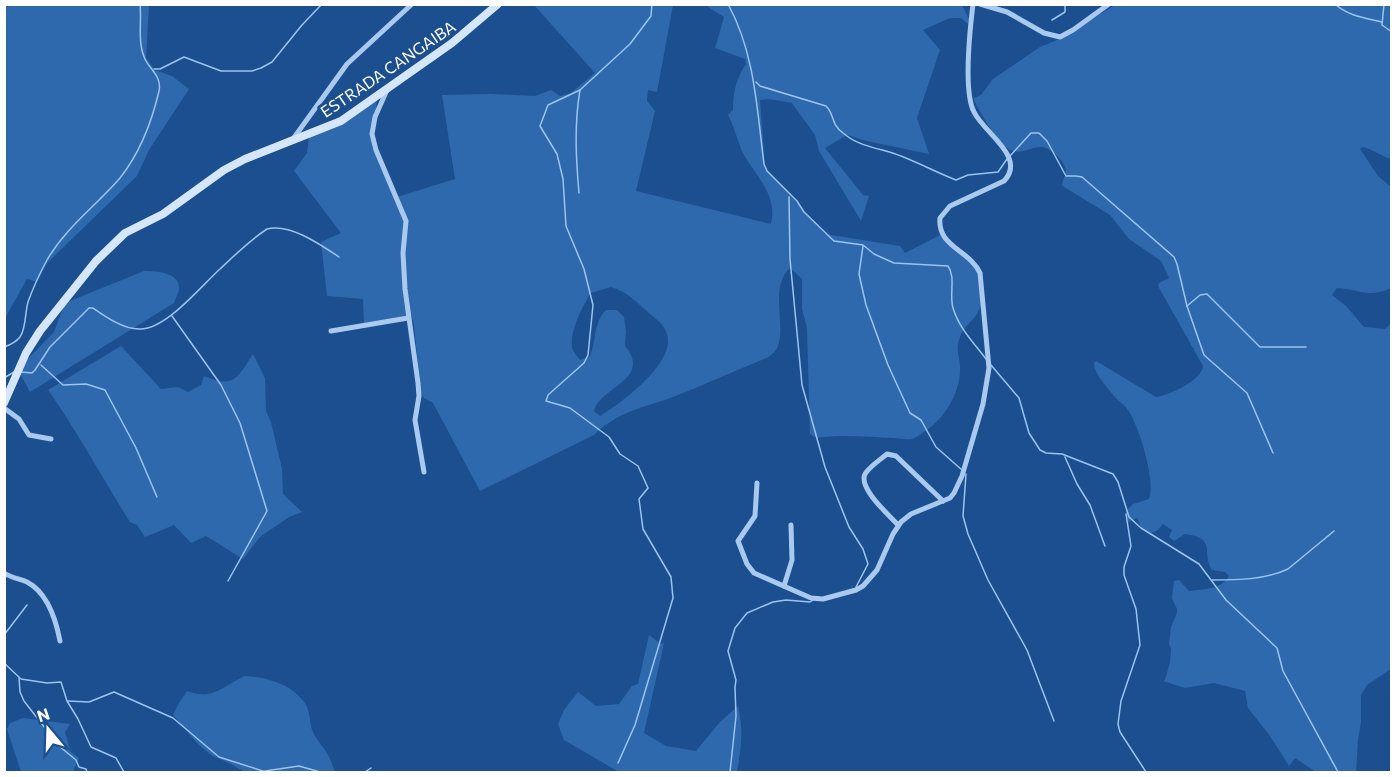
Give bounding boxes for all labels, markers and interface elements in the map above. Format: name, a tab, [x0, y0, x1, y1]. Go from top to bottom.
street label: ESTRADA CANGAIBA	[317, 16, 459, 121]
north arrow	[18, 699, 78, 759]
text: N	[34, 703, 52, 725]

